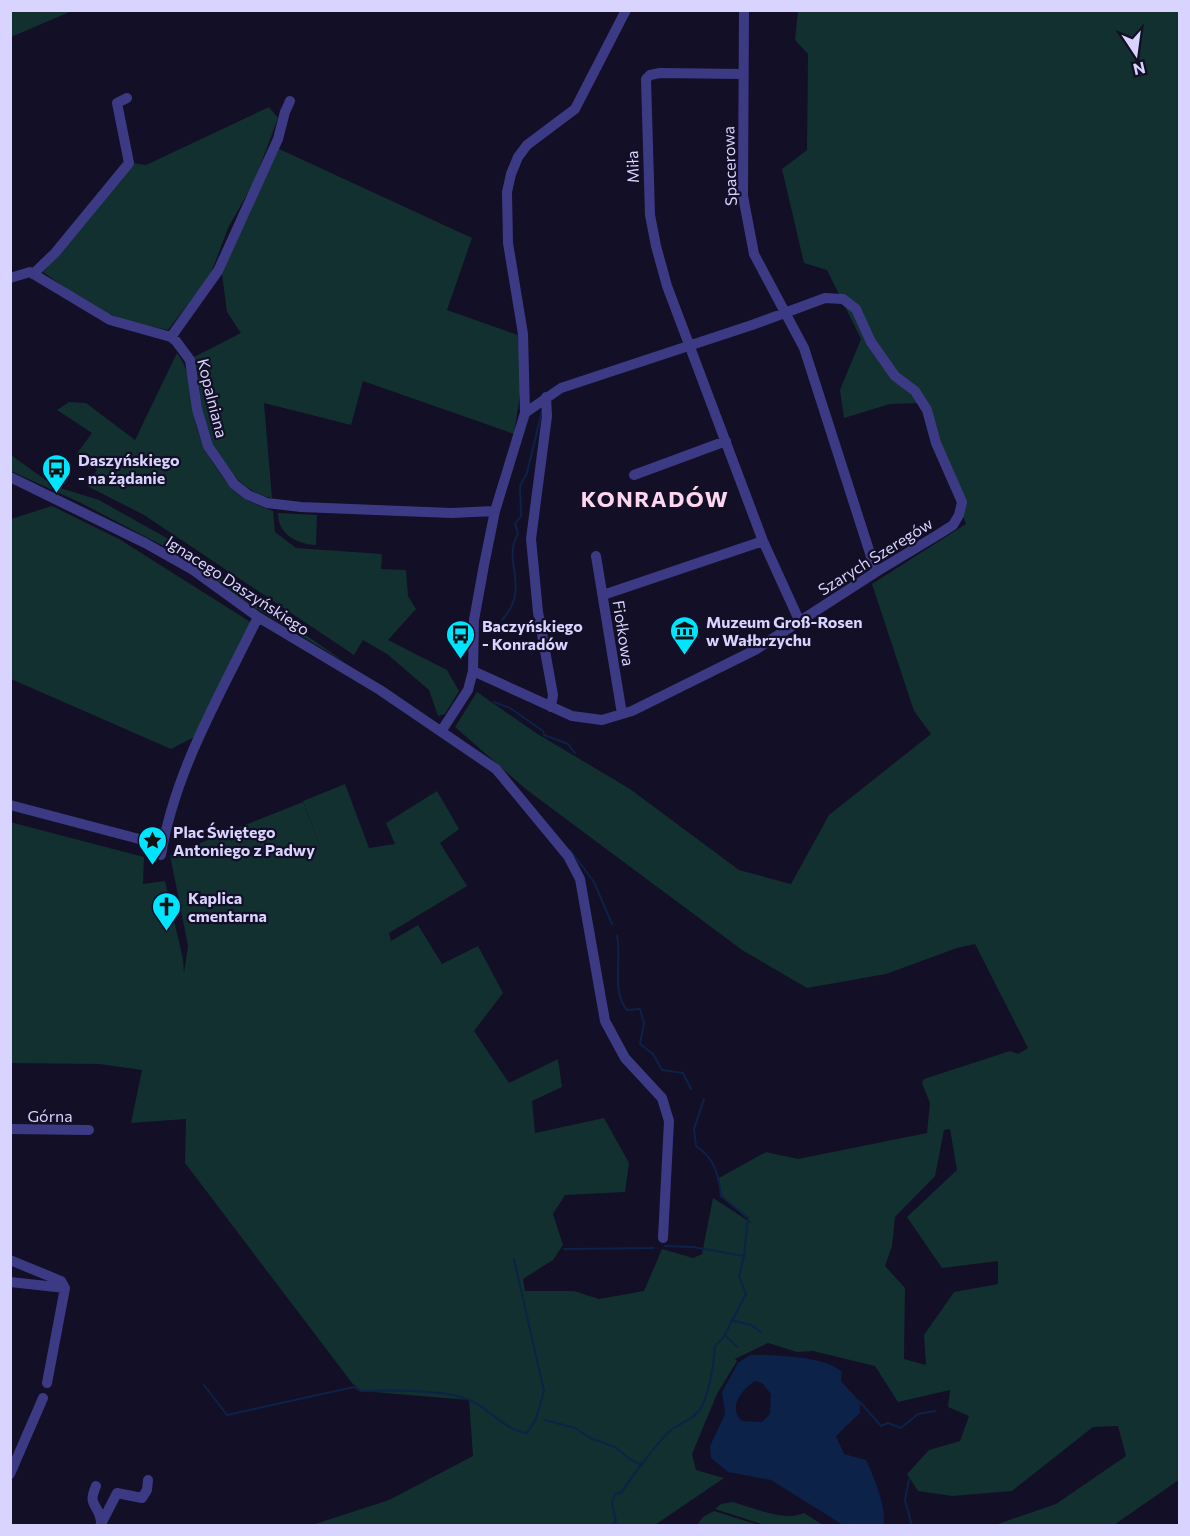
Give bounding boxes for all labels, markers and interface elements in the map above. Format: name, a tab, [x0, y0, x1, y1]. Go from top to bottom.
north arrow	[1106, 24, 1166, 84]
text: N	[1132, 58, 1147, 80]
street label: Spacerowa	[718, 126, 740, 206]
street label: Miła	[622, 150, 642, 184]
street label: Kopalniana	[194, 356, 232, 440]
place label: Daszyńskiego - na żądanie	[78, 450, 180, 487]
bus stop icon: Daszyńskiego - na żądanie	[41, 452, 73, 494]
district label: KONRADÓW	[581, 485, 729, 512]
street label: Szarych Szeregów	[814, 513, 936, 599]
street label: Ignacego Daszyńskiego	[163, 531, 313, 639]
street label: Fiołkowa	[609, 599, 639, 667]
place label: Muzeum Groß-Rosen w Wałbrzychu	[706, 612, 862, 649]
museum icon: Muzeum Groß-Rosen w Wałbrzychu	[669, 614, 701, 656]
place label: Baczyńskiego - Konradów	[482, 616, 583, 653]
bus stop icon: Baczyńskiego - Konradów	[445, 618, 477, 660]
place label: Plac Świętego Antoniego z Padwy	[173, 822, 315, 859]
place icon: Plac Świętego Antoniego z Padwy	[136, 824, 168, 866]
place label: Kaplica cmentarna	[188, 888, 267, 925]
church icon: Kaplica cmentarna	[151, 890, 183, 932]
street label: Górna	[27, 1106, 73, 1125]

